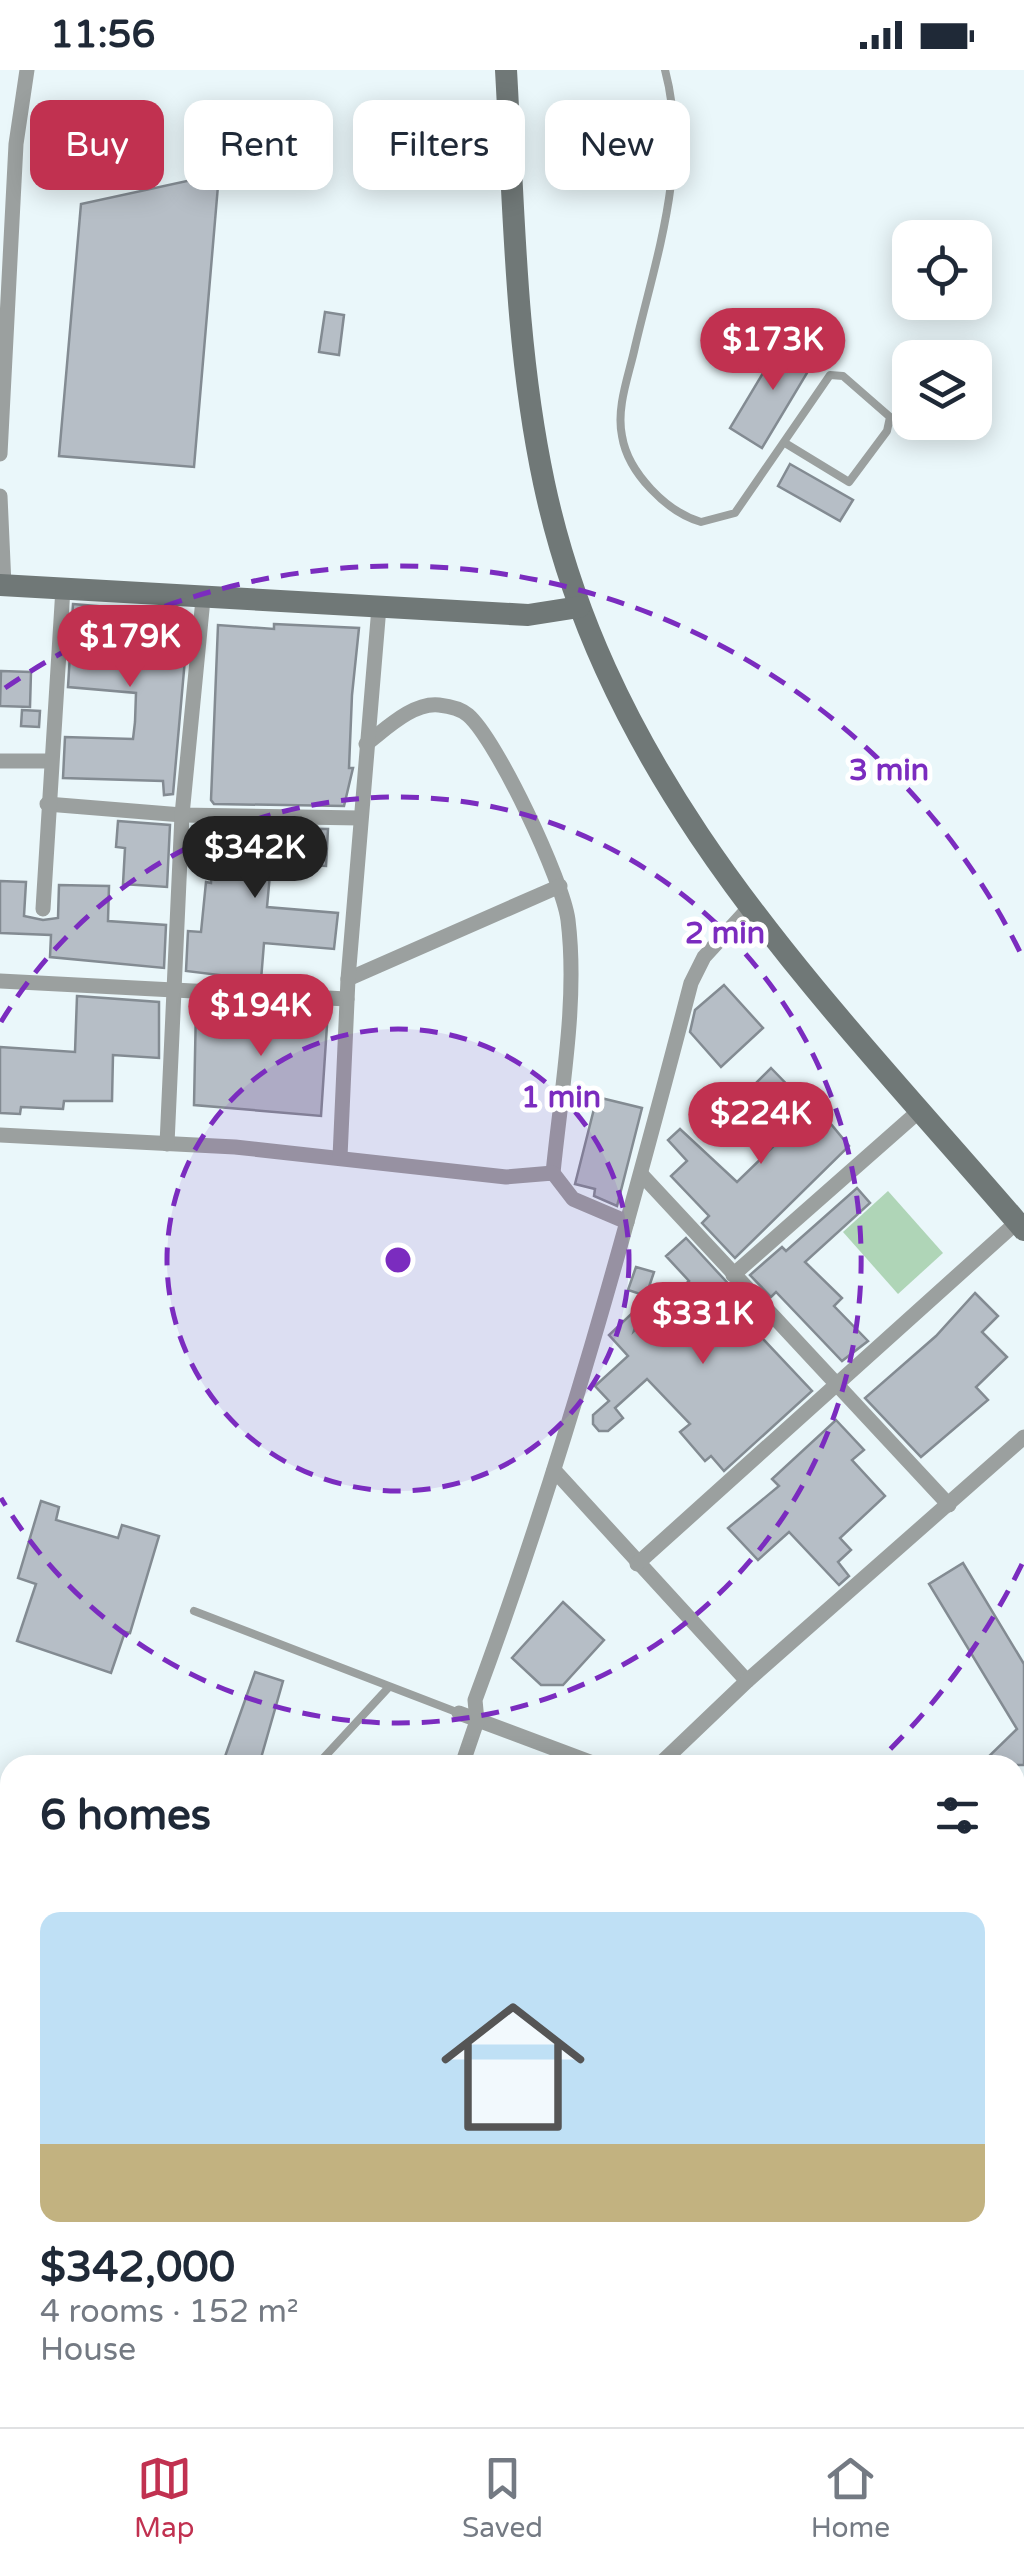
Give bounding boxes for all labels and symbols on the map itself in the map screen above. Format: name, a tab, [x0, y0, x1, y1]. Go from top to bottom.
pin: $173K	[703, 308, 843, 393]
pin: $179K	[60, 605, 200, 690]
text: 3 min	[849, 752, 929, 789]
pin: $342K	[185, 816, 325, 901]
text: 2 min	[685, 915, 765, 952]
pin: $194K	[191, 974, 331, 1059]
text: 1 min	[521, 1079, 601, 1116]
pin: $224K	[691, 1082, 831, 1167]
centre of rings	[380, 1242, 416, 1278]
pin: $331K	[633, 1282, 773, 1367]

